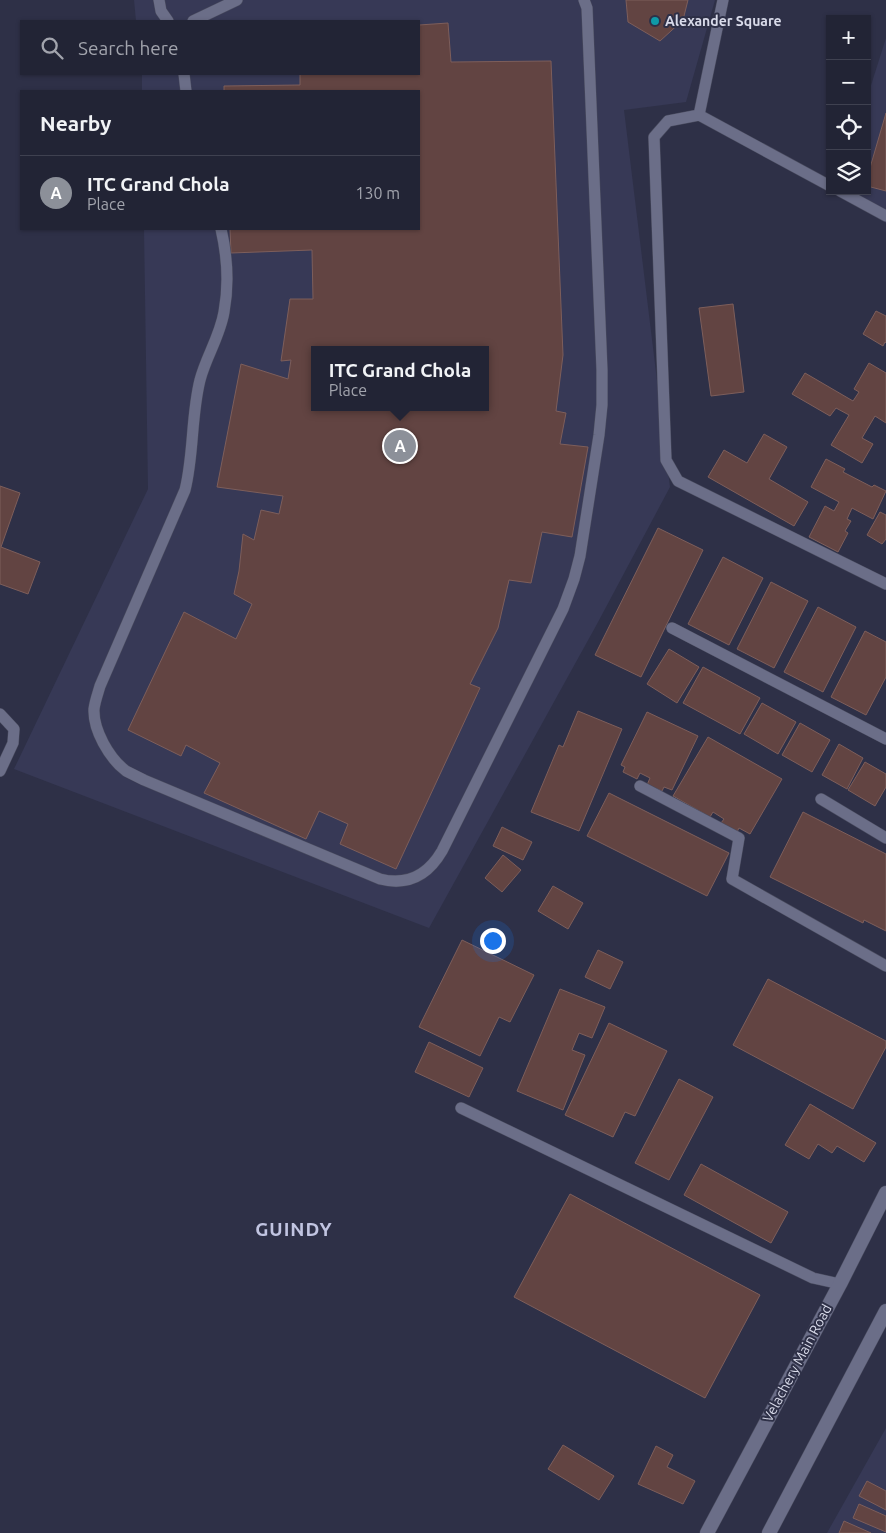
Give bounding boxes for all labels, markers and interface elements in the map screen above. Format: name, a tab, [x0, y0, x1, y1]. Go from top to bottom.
place label: Alexander Square	[665, 13, 782, 29]
marker: Alexander Square	[649, 15, 661, 27]
map controls	[826, 15, 871, 195]
button: +	[826, 15, 871, 60]
search box	[20, 20, 420, 75]
icon: search	[38, 34, 66, 62]
text: Search here	[78, 37, 178, 59]
button: −	[826, 60, 871, 105]
button: locate	[826, 105, 871, 150]
text: Nearby	[40, 111, 111, 135]
button: layers	[826, 150, 871, 195]
text: ITC Grand Chola	[87, 173, 229, 195]
text: A	[50, 184, 62, 202]
text: 130 m	[355, 184, 400, 202]
text: Place	[87, 195, 125, 213]
popup	[311, 346, 489, 411]
text: ITC Grand Chola	[329, 359, 471, 381]
text: Place	[329, 381, 367, 399]
pin: A	[384, 427, 416, 465]
your location	[480, 928, 506, 954]
district label: GUINDY	[255, 1218, 333, 1240]
street label: Velachery Main Road	[759, 1301, 835, 1425]

